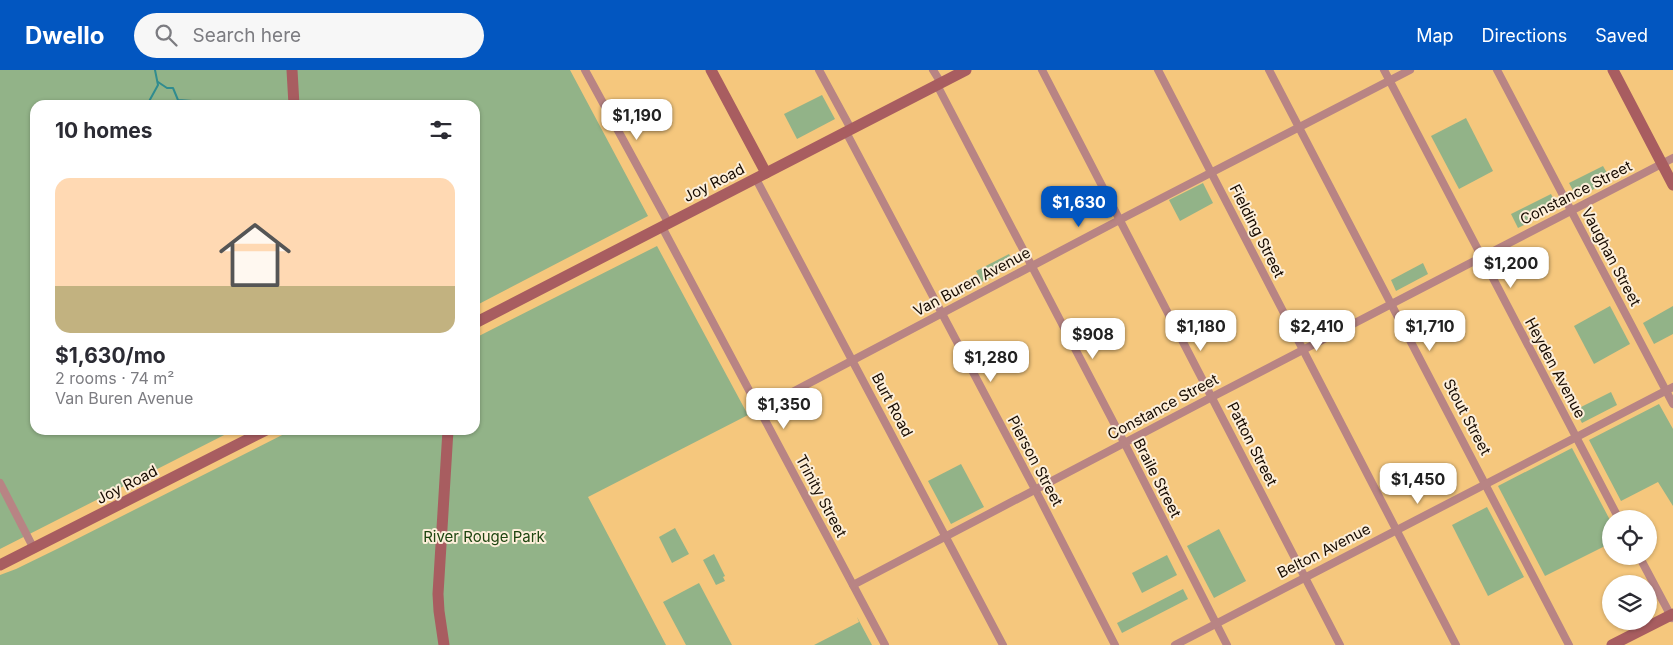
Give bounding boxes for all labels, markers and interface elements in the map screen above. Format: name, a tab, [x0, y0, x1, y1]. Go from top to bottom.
search box	[134, 13, 484, 58]
text: Dwello	[25, 21, 104, 50]
icon: search	[152, 21, 180, 49]
text: Search here	[192, 24, 301, 47]
text: Map	[1416, 25, 1454, 46]
text: Directions	[1482, 25, 1567, 46]
text: Saved	[1595, 25, 1648, 46]
pin: $1,190	[596, 98, 678, 141]
text: $1,190	[612, 105, 662, 125]
icon: filters	[427, 116, 455, 144]
text: 10 homes	[55, 118, 153, 143]
street label: Constance Street	[1517, 156, 1635, 229]
street label: Joy Road	[680, 159, 748, 206]
street label: Fielding Street	[1226, 181, 1289, 281]
pin: $1,630	[1038, 186, 1120, 228]
text: $1,630	[1052, 192, 1106, 212]
street label: Vaughan Street	[1578, 204, 1645, 309]
icon: home	[210, 210, 300, 300]
street label: Van Buren Avenue	[910, 243, 1033, 320]
pin: $1,200	[1470, 246, 1552, 289]
text: $1,200	[1484, 253, 1538, 273]
pin: $1,180	[1160, 310, 1242, 352]
pin: $2,410	[1276, 310, 1358, 352]
pin: $1,710	[1389, 310, 1471, 352]
street label: Heyden Avenue	[1521, 314, 1590, 421]
text: $1,180	[1176, 316, 1226, 336]
text: $2,410	[1290, 316, 1344, 336]
text: $1,710	[1405, 316, 1455, 336]
pin: $908	[1063, 318, 1123, 360]
text: $908	[1072, 324, 1114, 344]
pin: $1,280	[950, 340, 1032, 383]
text: $1,630/mo	[55, 343, 166, 368]
text: $1,280	[964, 347, 1018, 367]
text: 2 rooms · 74 m²	[55, 368, 174, 388]
street label: Burt Road	[868, 369, 917, 440]
street label: Constance Street	[1104, 369, 1222, 444]
street label: Stout Street	[1439, 375, 1496, 458]
text: Van Buren Avenue	[55, 388, 193, 408]
pin: $1,350	[743, 388, 825, 430]
text: $1,350	[757, 394, 811, 414]
street label: Patton Street	[1223, 399, 1282, 489]
street label: Pierson Street	[1004, 412, 1067, 509]
street label: Braile Street	[1129, 435, 1186, 521]
street label: Trinity Street	[792, 451, 851, 540]
street label: Joy Road	[93, 461, 161, 508]
pin: $1,450	[1377, 462, 1459, 505]
text: $1,450	[1391, 469, 1445, 489]
map controls	[1602, 510, 1657, 630]
button: locate	[1602, 510, 1657, 565]
street label: Belton Avenue	[1274, 519, 1374, 582]
park label: River Rouge Park	[423, 527, 546, 546]
button: layers	[1602, 575, 1657, 630]

